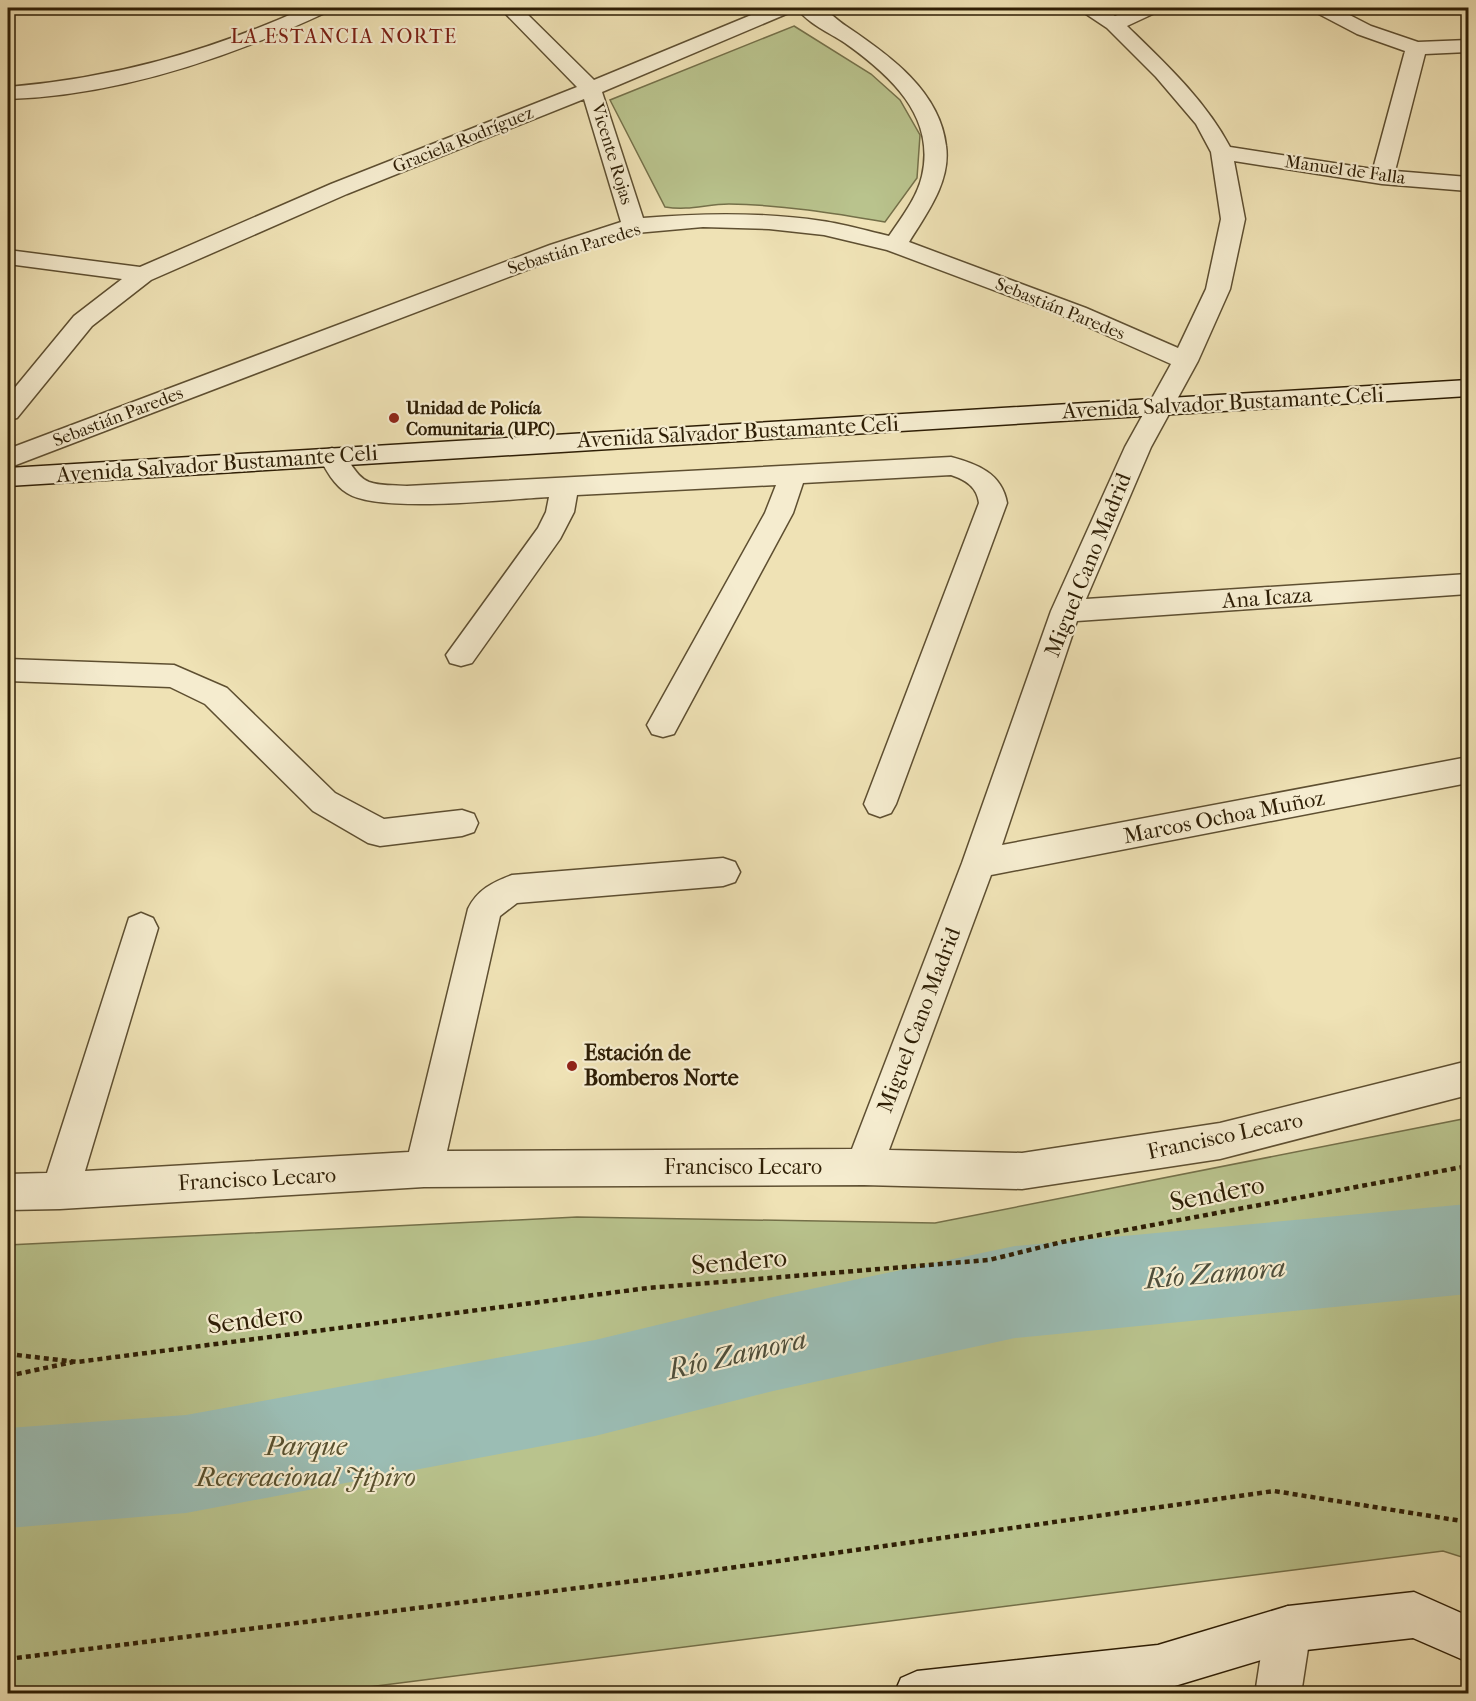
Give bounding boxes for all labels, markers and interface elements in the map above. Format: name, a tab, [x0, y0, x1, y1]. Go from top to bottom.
district label: LA ESTANCIA NORTE	[230, 25, 458, 48]
street label: Vicente Rojas	[586, 100, 637, 207]
street label: Graciela Rodríguez	[390, 102, 536, 178]
street label: Manuel de Falla	[1283, 151, 1407, 189]
street label: Sebastián Paredes	[505, 219, 643, 279]
street label: Sebastián Paredes	[992, 273, 1128, 345]
street label: Sebastián Paredes	[50, 382, 186, 451]
street label: Avenida Salvador Bustamante Celi	[1060, 382, 1385, 424]
place label: Unidad de Policía Comunitaria (UPC)	[405, 398, 555, 440]
marker: Unidad de Policía Comunitaria (UPC)	[387, 411, 401, 425]
street label: Avenida Salvador Bustamante Celi	[575, 411, 900, 453]
street label: Avenida Salvador Bustamante Celi	[54, 440, 379, 488]
street label: Miguel Cano Madrid	[1039, 468, 1137, 661]
street label: Ana Icaza	[1220, 582, 1314, 614]
street label: Marcos Ochoa Muñoz	[1121, 785, 1327, 849]
street label: Miguel Cano Madrid	[872, 923, 967, 1116]
place label: Estación de Bomberos Norte	[584, 1040, 739, 1091]
marker: Estación de Bomberos Norte	[565, 1059, 579, 1073]
street label: Francisco Lecaro	[1145, 1107, 1305, 1165]
street label: Francisco Lecaro	[664, 1154, 822, 1180]
street label: Francisco Lecaro	[177, 1162, 337, 1196]
street label: Sendero	[1167, 1168, 1267, 1218]
street label: Sendero	[690, 1241, 788, 1281]
water label: Río Zamora	[1141, 1250, 1287, 1296]
street label: Sendero	[205, 1297, 305, 1341]
water label: Río Zamora	[663, 1322, 810, 1386]
park label: Parque Recreacional Jipiro	[194, 1430, 416, 1493]

